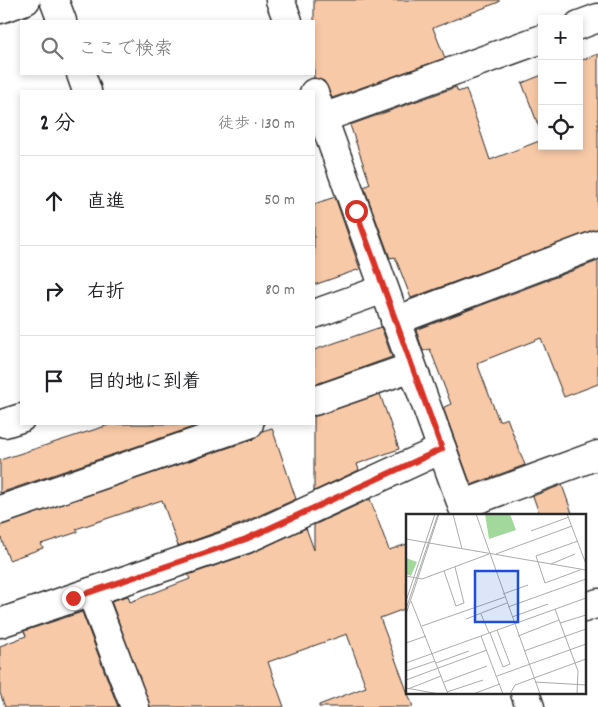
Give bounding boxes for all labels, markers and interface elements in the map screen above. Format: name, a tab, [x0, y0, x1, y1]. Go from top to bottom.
map controls	[538, 15, 583, 150]
button: +	[538, 15, 583, 60]
search box	[20, 20, 315, 75]
icon: search	[38, 34, 66, 62]
text: ここで検索	[78, 37, 173, 64]
button: −	[538, 60, 583, 105]
button: locate	[538, 105, 583, 150]
text: 2 分	[40, 110, 75, 140]
text: 徒歩 · 130 m	[218, 113, 295, 136]
icon: ahead	[40, 187, 68, 215]
text: 50 m	[264, 189, 295, 212]
text: 直進	[87, 190, 125, 217]
route start	[345, 200, 368, 223]
icon: right	[40, 277, 68, 305]
text: 80 m	[265, 279, 295, 302]
text: 右折	[87, 280, 125, 307]
icon: arrive	[40, 367, 68, 395]
text: 目的地に到着	[87, 370, 201, 397]
inset map	[406, 514, 586, 694]
route end	[62, 587, 85, 610]

